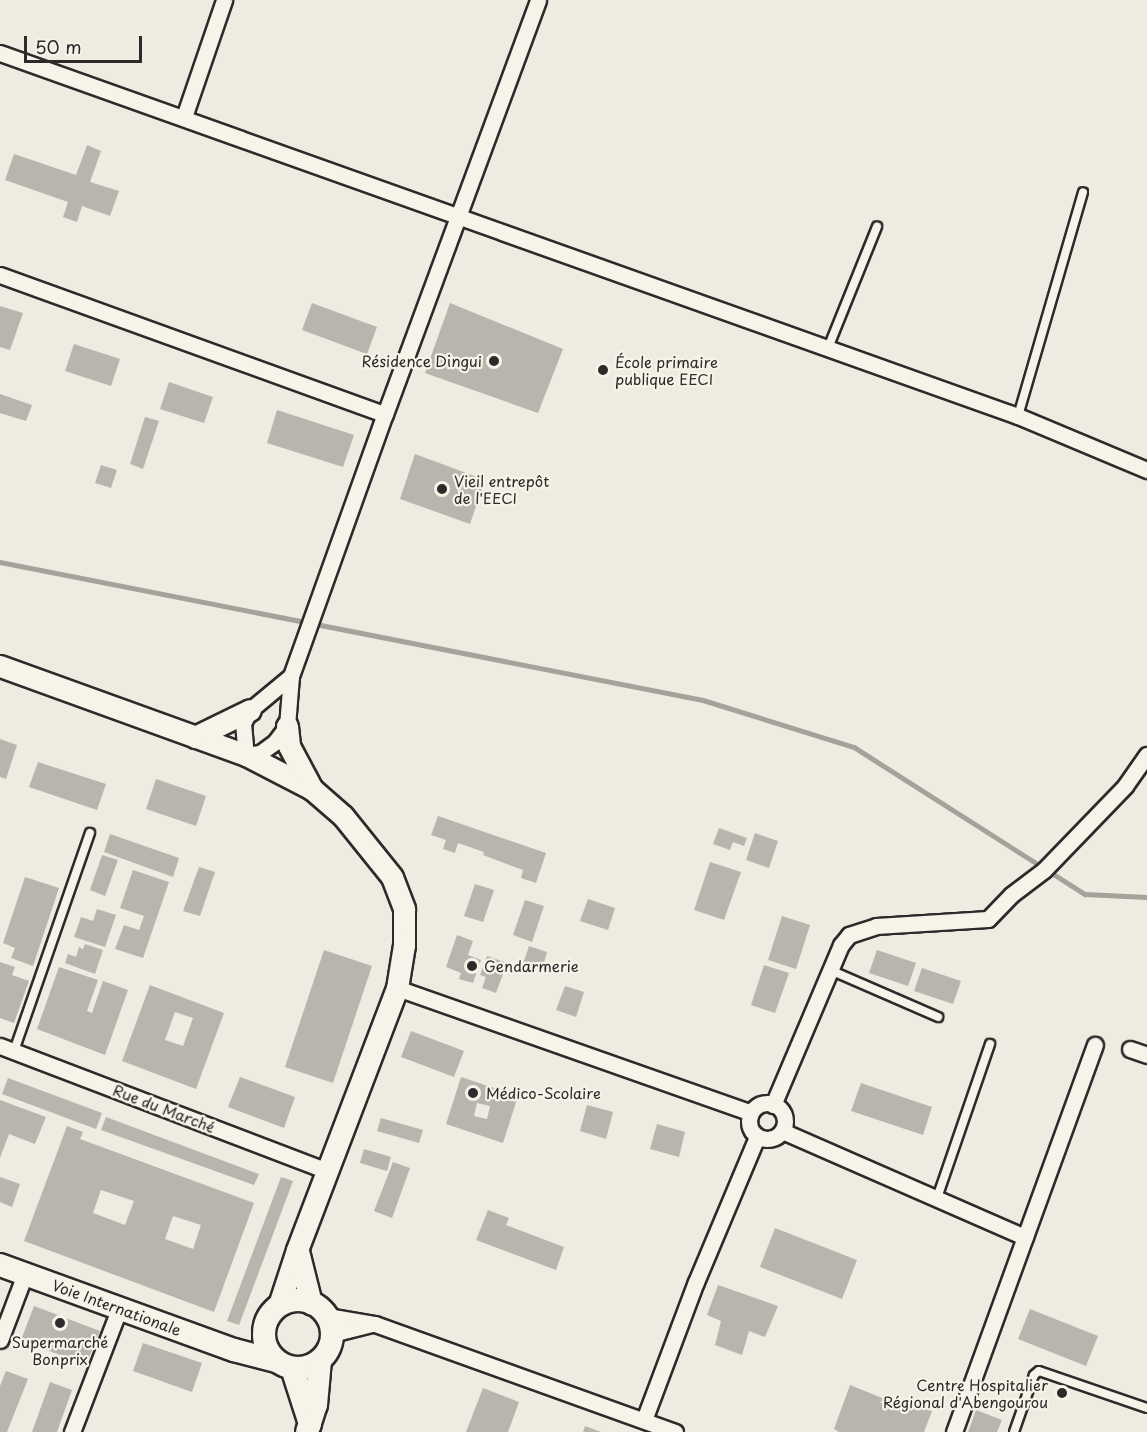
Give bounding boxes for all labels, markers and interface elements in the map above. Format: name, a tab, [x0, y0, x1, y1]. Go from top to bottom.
scale bar	[27, 24, 146, 62]
text: 50 m	[35, 33, 82, 60]
place label: Résidence Dingui	[361, 352, 482, 370]
place label: École primaire publique EECI	[615, 352, 719, 387]
marker: Résidence Dingui	[487, 354, 501, 368]
marker: École primaire publique EECI	[596, 363, 610, 377]
place label: Vieil entrepôt de l'EECI	[454, 471, 550, 506]
marker: Vieil entrepôt de l'EECI	[435, 482, 449, 496]
place label: Gendarmerie	[484, 957, 579, 975]
marker: Gendarmerie	[465, 959, 479, 973]
street label: Rue du Marché	[109, 1080, 219, 1136]
marker: Médico-Scolaire	[464, 1084, 482, 1102]
place label: Médico-Scolaire	[486, 1084, 601, 1102]
street label: Voie Internationale	[49, 1275, 185, 1339]
marker: Supermarché Bonprix	[53, 1316, 67, 1330]
place label: Supermarché Bonprix	[12, 1332, 108, 1367]
place label: Centre Hospitalier Régional d'Abengourou	[883, 1375, 1048, 1410]
marker: Centre Hospitalier Régional d'Abengourou	[1053, 1384, 1071, 1402]

